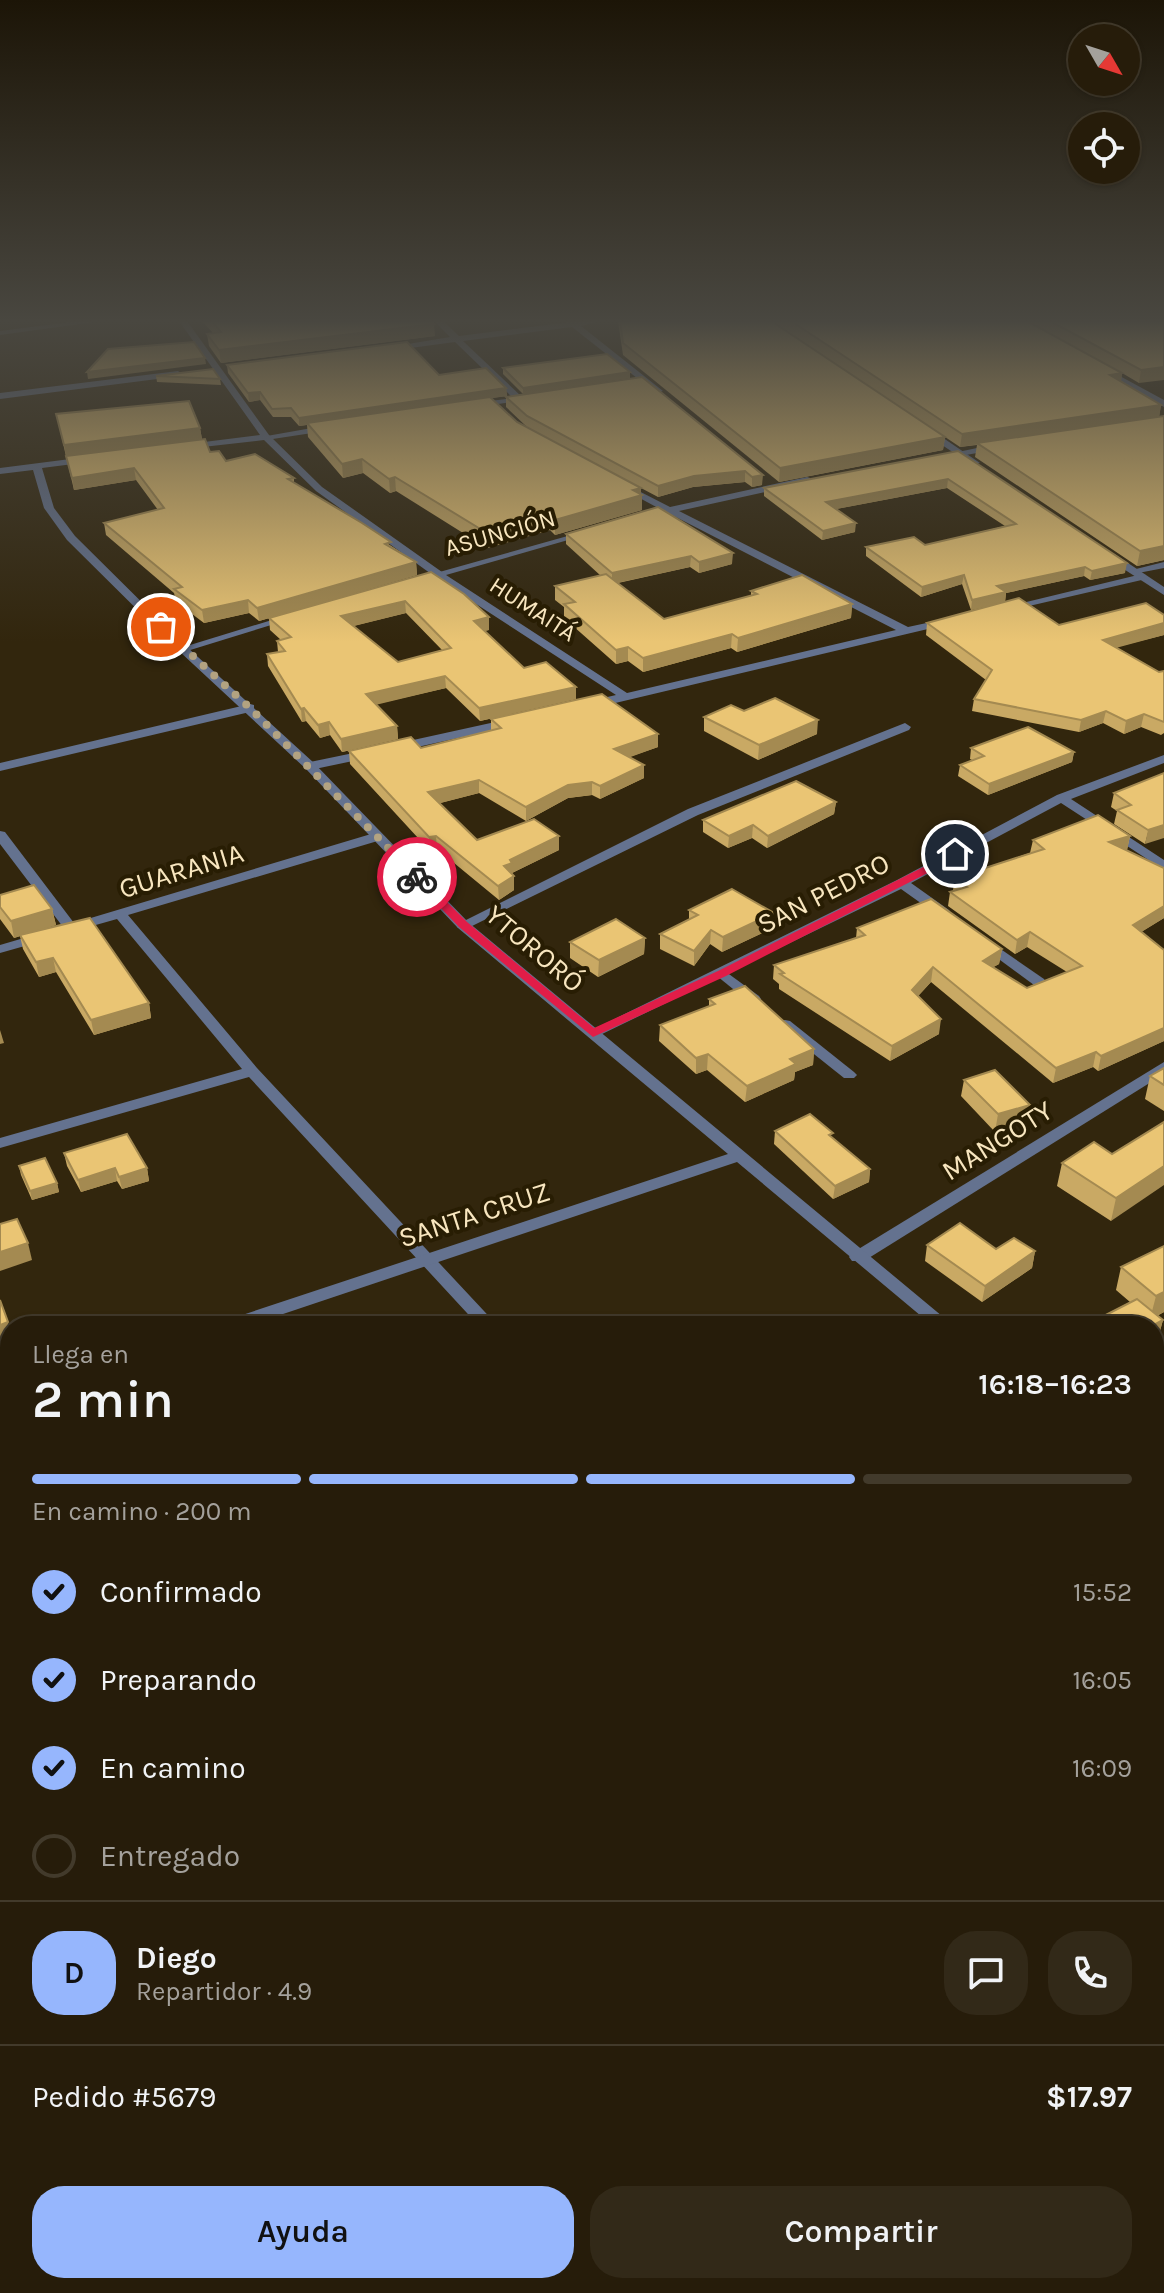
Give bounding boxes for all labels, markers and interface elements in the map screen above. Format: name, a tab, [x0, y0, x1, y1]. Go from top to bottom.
north arrow	[1068, 24, 1140, 96]
map controls	[1068, 24, 1140, 184]
button: locate	[1068, 112, 1140, 184]
street label: ASUNCIÓN	[441, 504, 559, 562]
street label: HUMAITÁ	[485, 570, 582, 647]
pin	[127, 593, 195, 661]
icon: bag	[139, 605, 183, 649]
pin	[921, 820, 989, 888]
icon: home	[933, 832, 977, 876]
street label: GUARANIA	[115, 836, 248, 905]
courier	[377, 837, 457, 917]
street label: SAN PEDRO	[752, 846, 895, 941]
icon: bike	[395, 855, 439, 899]
street label: YTORORÓ	[479, 898, 590, 999]
street label: MANGOTY	[936, 1093, 1059, 1187]
street label: SANTA CRUZ	[394, 1175, 554, 1254]
text: Llega en	[32, 1339, 129, 1370]
text: 16:18–16:23	[978, 1366, 1132, 1402]
text: 2 min	[32, 1369, 174, 1430]
text: En camino · 200 m	[32, 1496, 252, 1527]
icon: check	[32, 1570, 76, 1614]
text: Confirmado	[100, 1574, 262, 1610]
text: 15:52	[1073, 1577, 1132, 1608]
icon: check	[32, 1658, 76, 1702]
text: Preparando	[100, 1662, 257, 1698]
text: 16:05	[1072, 1665, 1132, 1696]
icon: check	[32, 1746, 76, 1790]
text: En camino	[100, 1750, 246, 1786]
text: 16:09	[1072, 1753, 1132, 1784]
text: Entregado	[100, 1838, 240, 1874]
button: chat	[944, 1931, 1028, 2015]
button: phone	[1048, 1931, 1132, 2015]
text: Diego	[136, 1940, 217, 1976]
text: D	[64, 1955, 84, 1991]
text: Repartidor · 4.9	[136, 1976, 312, 2007]
text: Pedido #5679	[32, 2079, 216, 2115]
text: $17.97	[1046, 2079, 1132, 2115]
button: Ayuda	[32, 2186, 574, 2278]
button: Compartir	[590, 2186, 1132, 2278]

